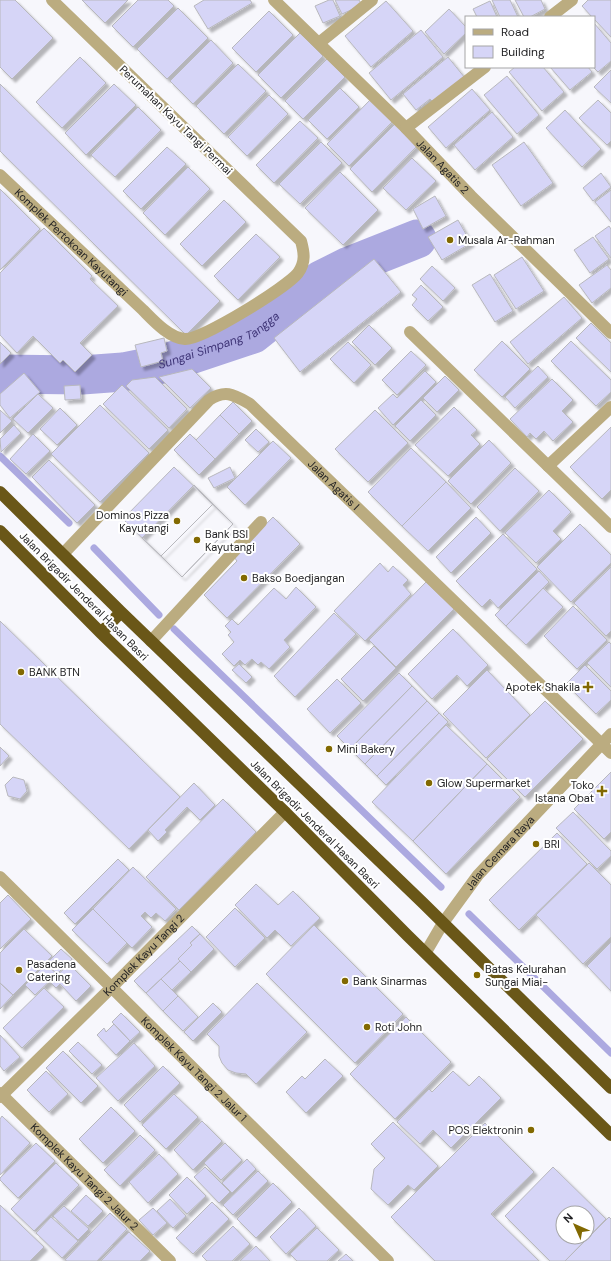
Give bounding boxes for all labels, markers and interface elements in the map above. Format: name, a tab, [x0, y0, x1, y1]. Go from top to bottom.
legend	[465, 16, 595, 68]
text: Road	[501, 24, 529, 40]
text: Building	[501, 44, 545, 60]
street label: Perumahan Kayu Tangi Permai	[117, 62, 235, 178]
street label: Jalan Agatis 2	[413, 136, 472, 197]
street label: Komplek Pertokoan Kayutangi	[12, 186, 131, 299]
place label: Musala Ar-Rahman	[458, 233, 555, 247]
marker: Musala Ar-Rahman	[445, 235, 455, 245]
water label: Sungai Simpang Tangga	[157, 308, 283, 373]
street label: Jalan Agatis I	[305, 457, 362, 513]
place label: Dominos Pizza Kayutangi	[96, 508, 169, 535]
marker: Dominos Pizza Kayutangi	[172, 516, 182, 526]
place label: Bank BSI Kayutangi	[205, 527, 255, 554]
street label: Jalan Brigadir Jenderal Hasan Basri	[17, 529, 151, 663]
marker: Bank BSI Kayutangi	[192, 535, 202, 545]
place label: Bakso Boedjangan	[252, 571, 345, 585]
marker: Bakso Boedjangan	[239, 573, 249, 583]
place label: BANK BTN	[29, 665, 80, 679]
marker: BANK BTN	[16, 667, 26, 677]
place label: Apotek Shakila	[505, 680, 580, 694]
marker: Apotek Shakila	[583, 682, 593, 692]
place label: Mini Bakery	[337, 742, 395, 756]
marker: Mini Bakery	[324, 744, 334, 754]
street label: Jalan Brigadir Jenderal Hasan Basri	[248, 757, 382, 891]
place label: Glow Supermarket	[437, 776, 531, 790]
marker: Glow Supermarket	[424, 778, 434, 788]
place label: Toko Istana Obat	[535, 778, 594, 805]
marker: Toko Istana Obat	[597, 786, 607, 796]
street label: Jalan Cemara Raya	[462, 813, 537, 893]
place label: BRI	[544, 837, 560, 851]
marker: BRI	[531, 839, 541, 849]
street label: Komplek Kayu Tangi 2	[100, 911, 187, 999]
place label: Pasadena Catering	[27, 957, 76, 984]
place label: Batas Kelurahan Sungai Miai-	[485, 962, 566, 989]
marker: Pasadena Catering	[14, 965, 24, 975]
marker: Batas Kelurahan Sungai Miai-	[472, 970, 482, 980]
place label: Bank Sinarmas	[353, 974, 427, 988]
marker: Bank Sinarmas	[340, 976, 350, 986]
street label: Komplek Kayu Tangi 2 Jalur 1	[138, 1014, 250, 1124]
place label: Roti John	[375, 1020, 422, 1034]
marker: Roti John	[362, 1022, 372, 1032]
street label: Komplek Kayu Tangi 2 Jalur 2	[28, 1120, 142, 1233]
place label: POS Elektronin	[448, 1123, 523, 1137]
marker: POS Elektronin	[526, 1125, 536, 1135]
north arrow	[555, 1205, 595, 1245]
text: N	[560, 1210, 576, 1226]

